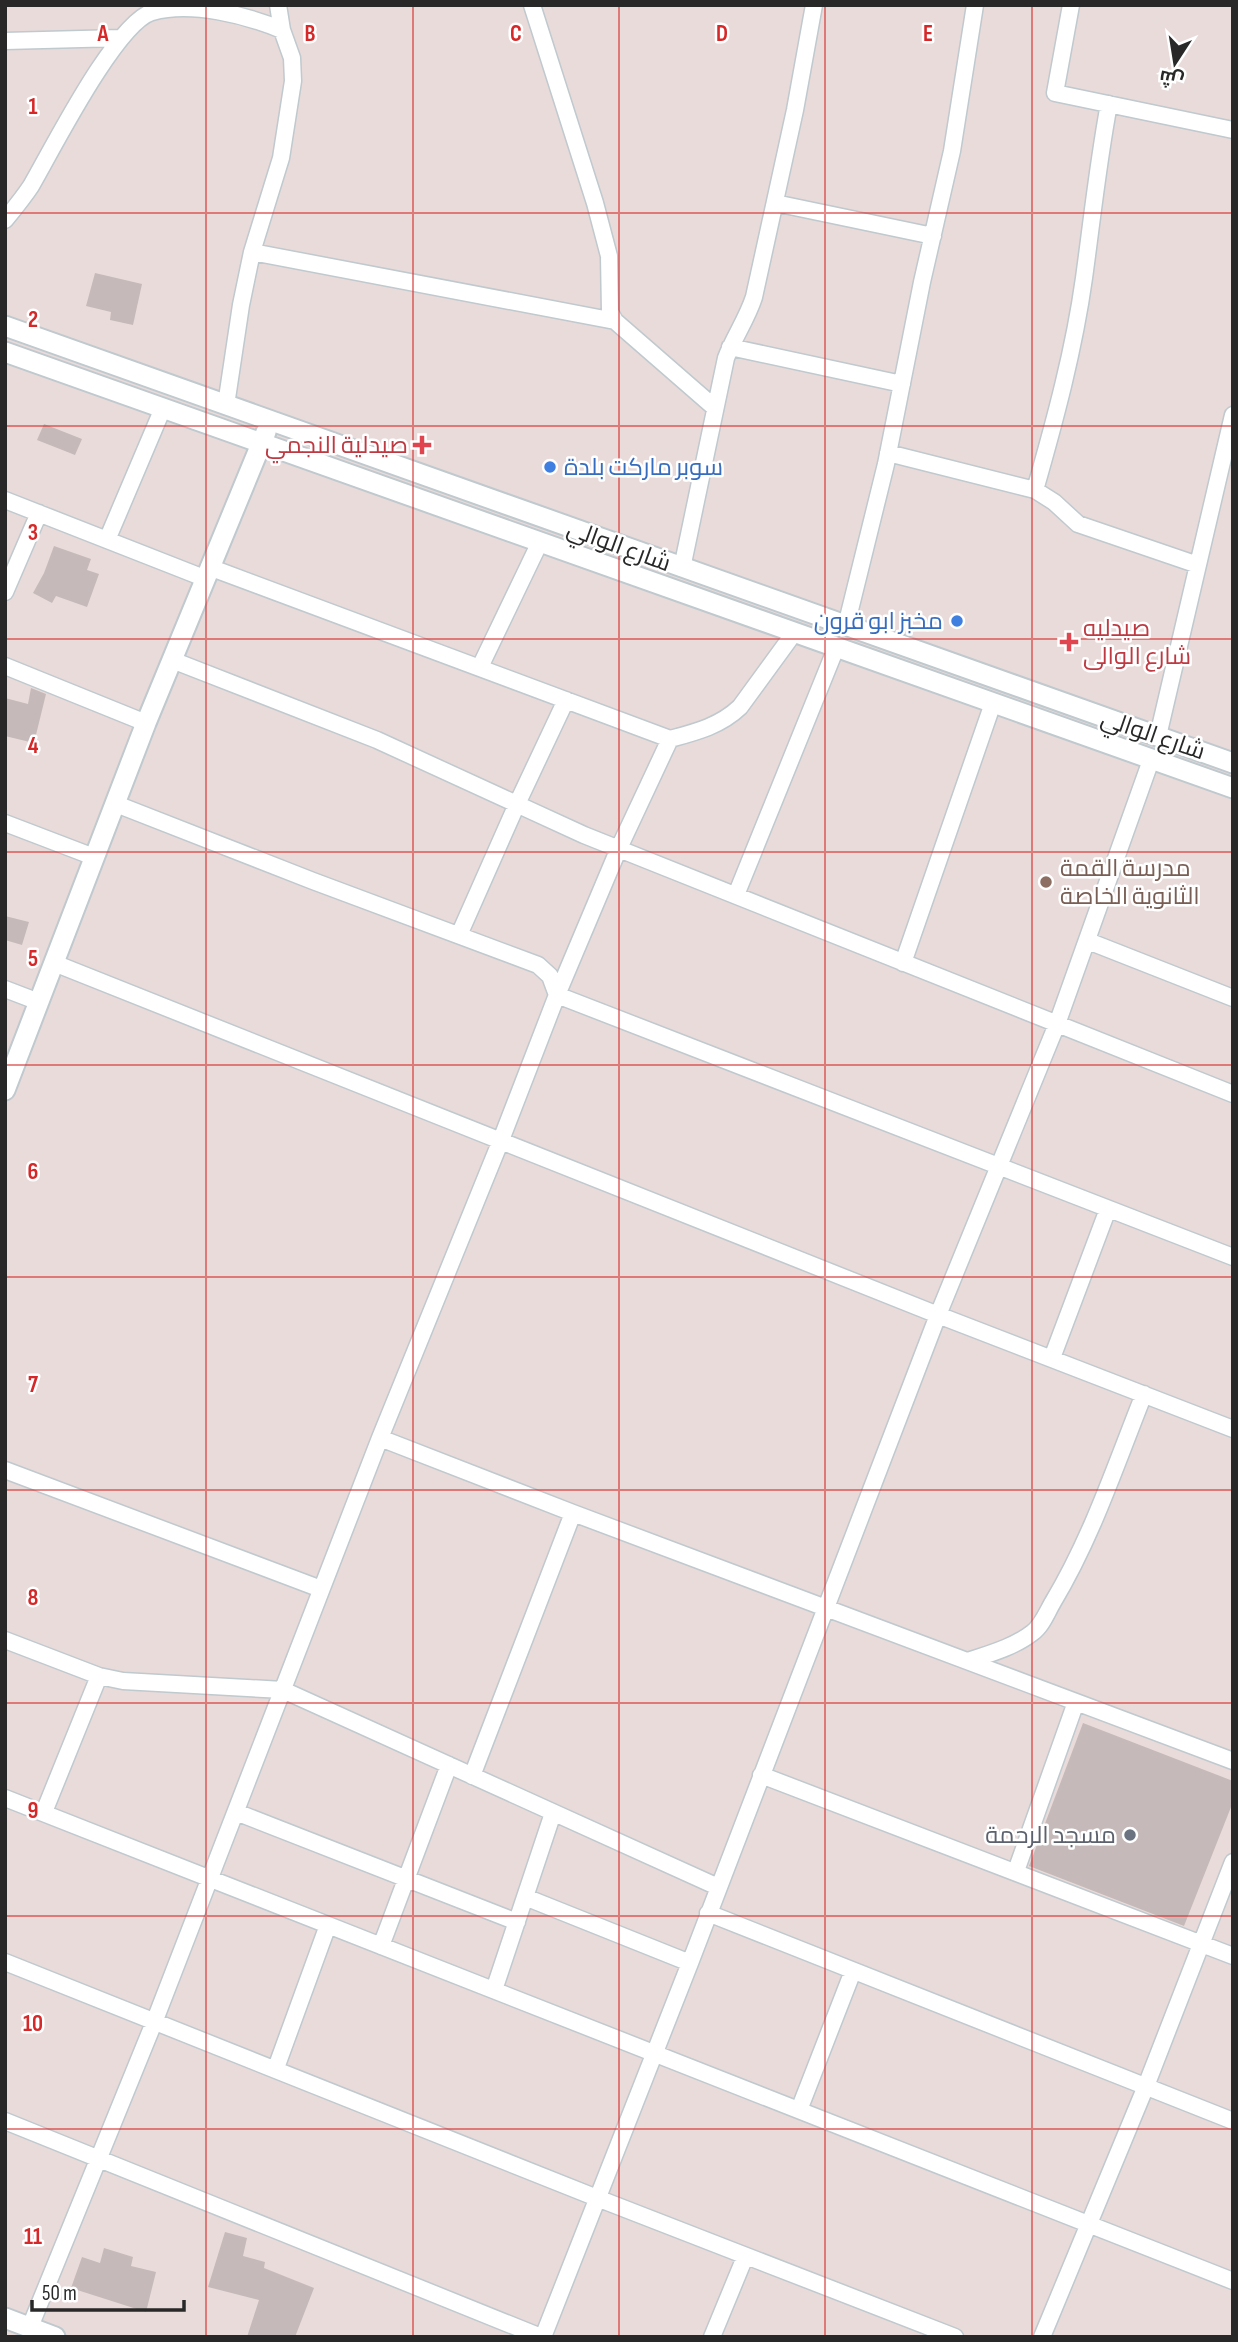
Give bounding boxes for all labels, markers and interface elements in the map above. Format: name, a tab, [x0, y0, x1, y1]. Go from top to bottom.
text: A	[97, 20, 110, 48]
text: B	[305, 20, 316, 48]
text: C	[510, 20, 522, 48]
text: D	[716, 20, 728, 48]
text: E	[923, 20, 933, 48]
north arrow	[1140, 28, 1210, 98]
text: ش	[1157, 64, 1186, 92]
text: 1	[28, 93, 38, 121]
text: 2	[28, 306, 38, 334]
place label: صيدلية النجمي	[265, 431, 408, 464]
marker: صيدلية النجمي	[414, 437, 430, 453]
place label: سوبر ماركت بلدة	[564, 453, 723, 482]
marker: سوبر ماركت بلدة	[542, 459, 558, 475]
street label: شارع الوالي	[562, 514, 675, 582]
text: 3	[28, 519, 38, 547]
place label: مخبز ابو قرون	[814, 607, 943, 636]
marker: مخبز ابو قرون	[949, 613, 965, 629]
place label: صيدليه شارع الوالى	[1083, 614, 1191, 672]
marker: صيدليه شارع الوالى	[1061, 634, 1077, 650]
street label: شارع الوالي	[1096, 704, 1209, 770]
text: 4	[28, 732, 39, 760]
place label: مدرسة القمة الثانوية الخاصة	[1060, 854, 1200, 911]
marker: مدرسة القمة الثانوية الخاصة	[1038, 874, 1054, 890]
text: 5	[28, 945, 38, 973]
text: 6	[28, 1158, 38, 1186]
text: 7	[28, 1371, 38, 1399]
text: 8	[28, 1584, 39, 1612]
text: 9	[28, 1797, 38, 1825]
place label: مسجد الرحمة	[985, 1821, 1116, 1850]
marker: مسجد الرحمة	[1122, 1827, 1138, 1843]
text: 10	[23, 2010, 43, 2038]
text: 11	[24, 2223, 42, 2251]
scale bar	[32, 2268, 184, 2312]
text: 50 m	[42, 2281, 77, 2306]

